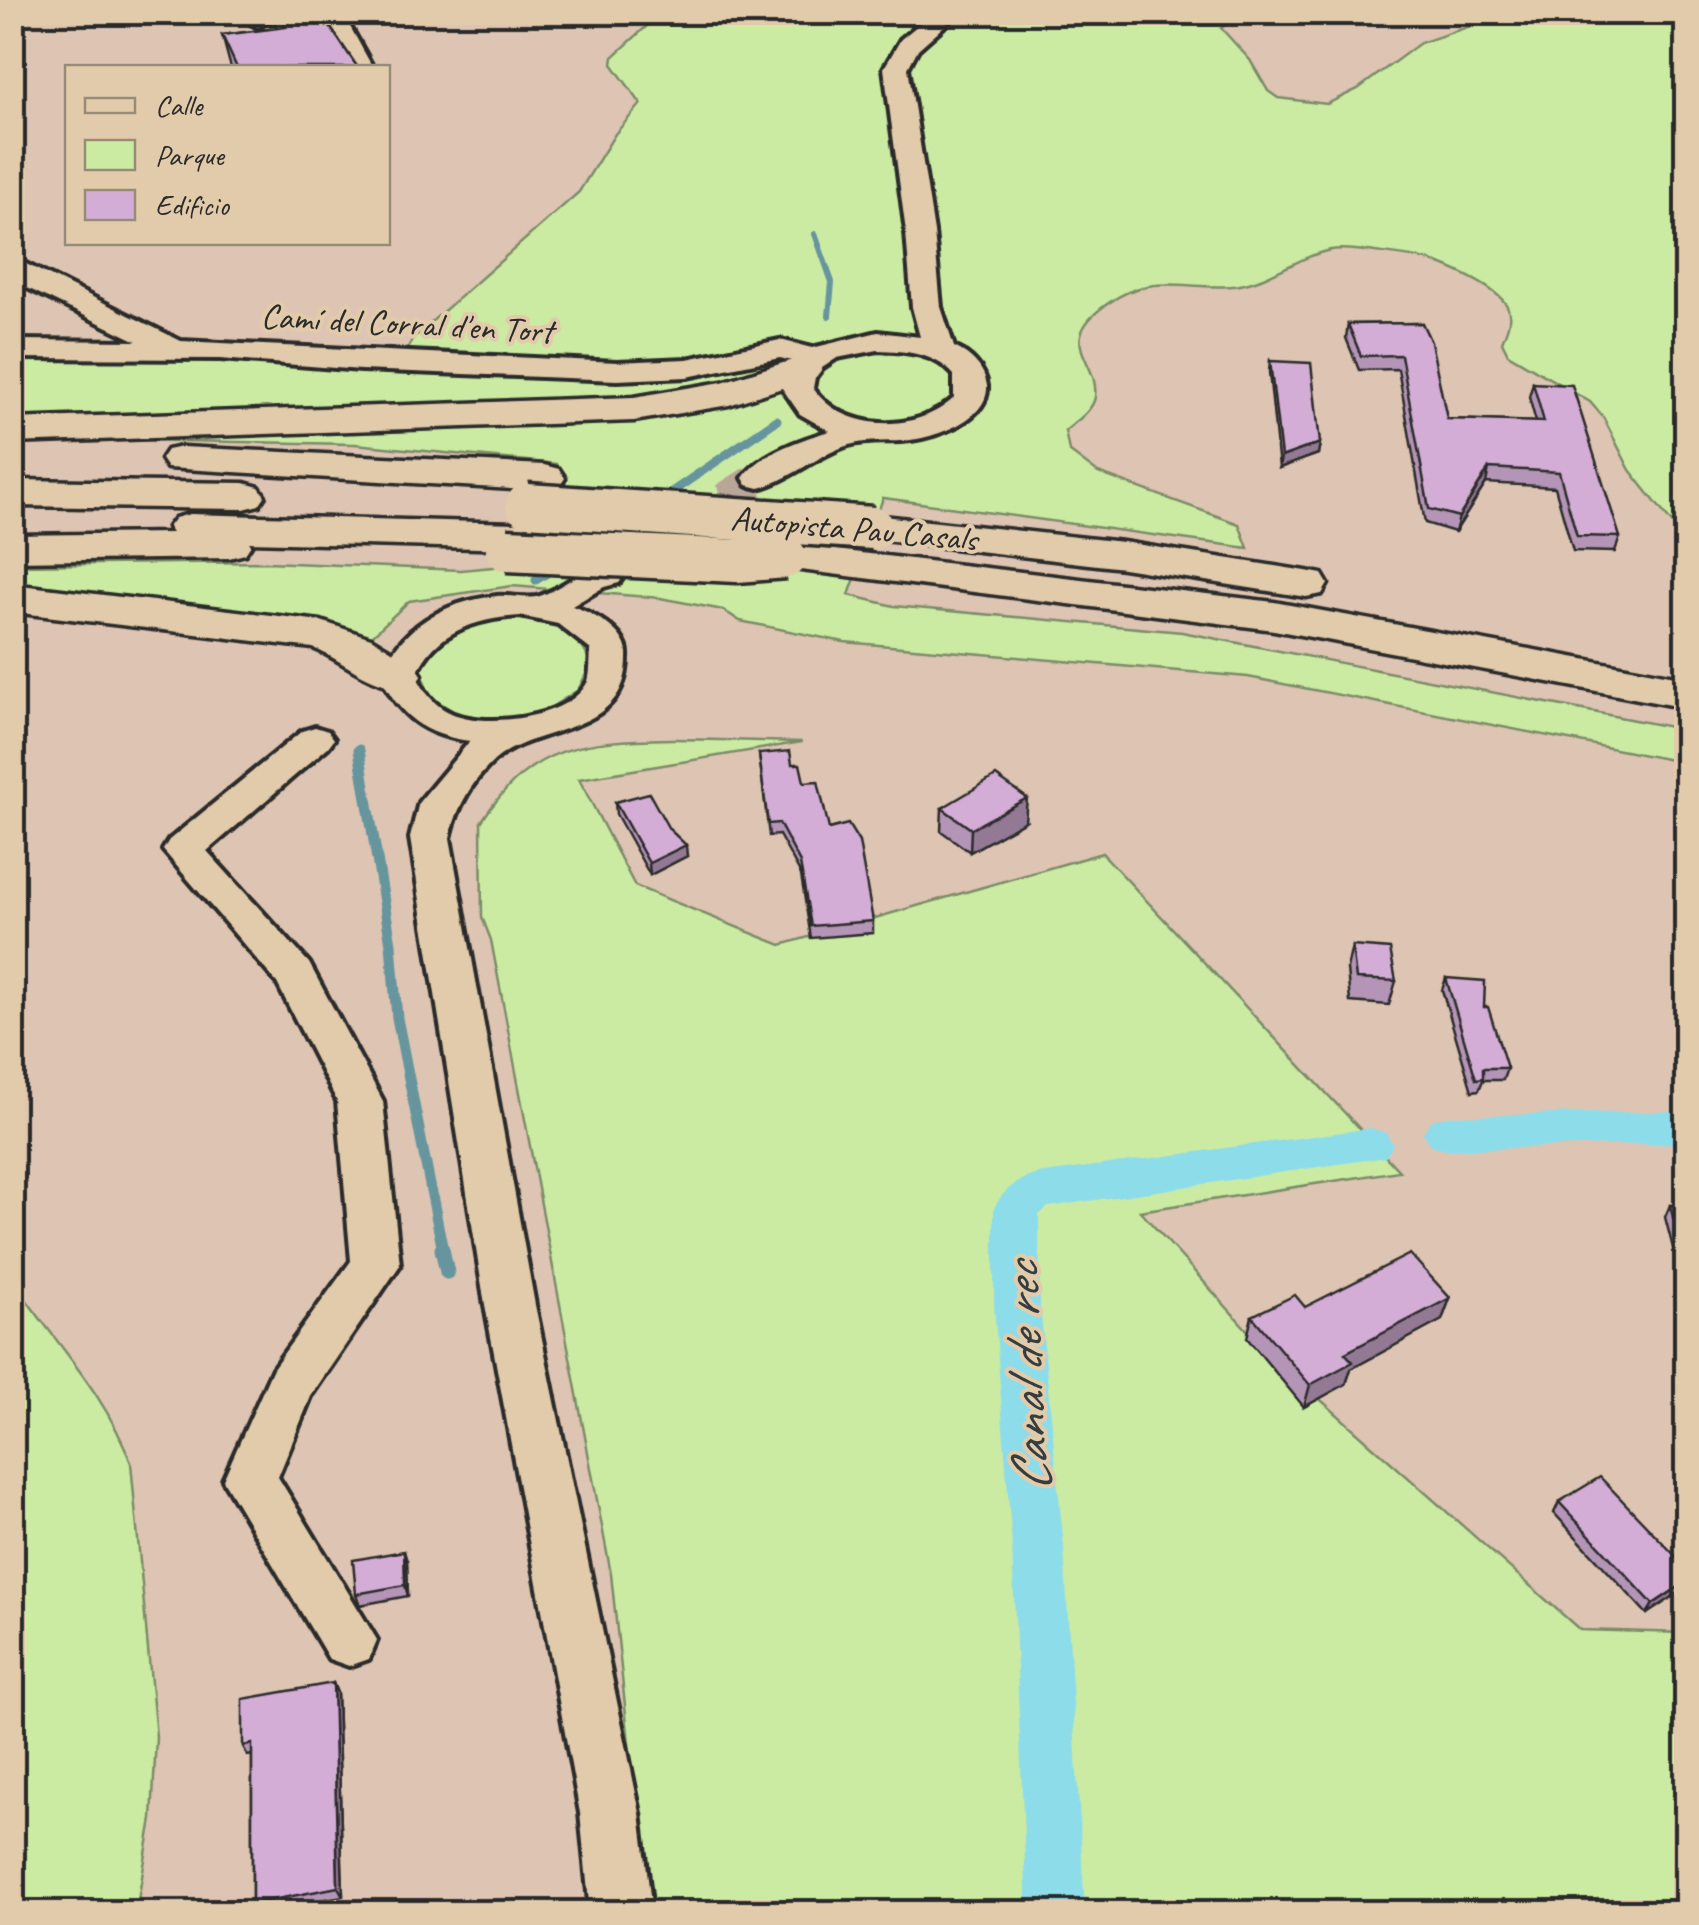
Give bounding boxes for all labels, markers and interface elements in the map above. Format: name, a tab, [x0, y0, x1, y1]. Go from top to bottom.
legend	[65, 65, 390, 245]
text: Calle	[155, 86, 204, 124]
text: Parque	[155, 136, 226, 174]
text: Edificio	[155, 186, 230, 224]
street label: Camí del Corral d'en Tort	[260, 293, 558, 354]
street label: Autopista Pau Casals	[729, 495, 982, 562]
water label: Canal de rec	[985, 1255, 1067, 1494]

